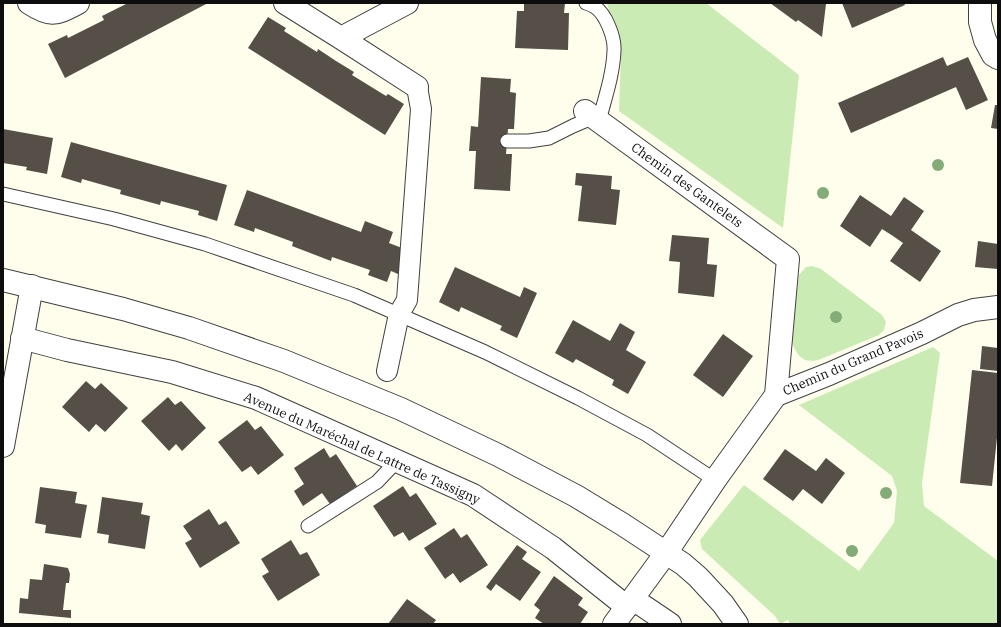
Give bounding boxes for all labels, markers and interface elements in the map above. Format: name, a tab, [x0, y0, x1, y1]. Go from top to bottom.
street label: Chemin des Gantelets	[628, 139, 746, 231]
street label: Chemin du Grand Pavois	[780, 325, 926, 399]
street label: Avenue du Maréchal de Lattre de Tassigny	[241, 388, 483, 508]

